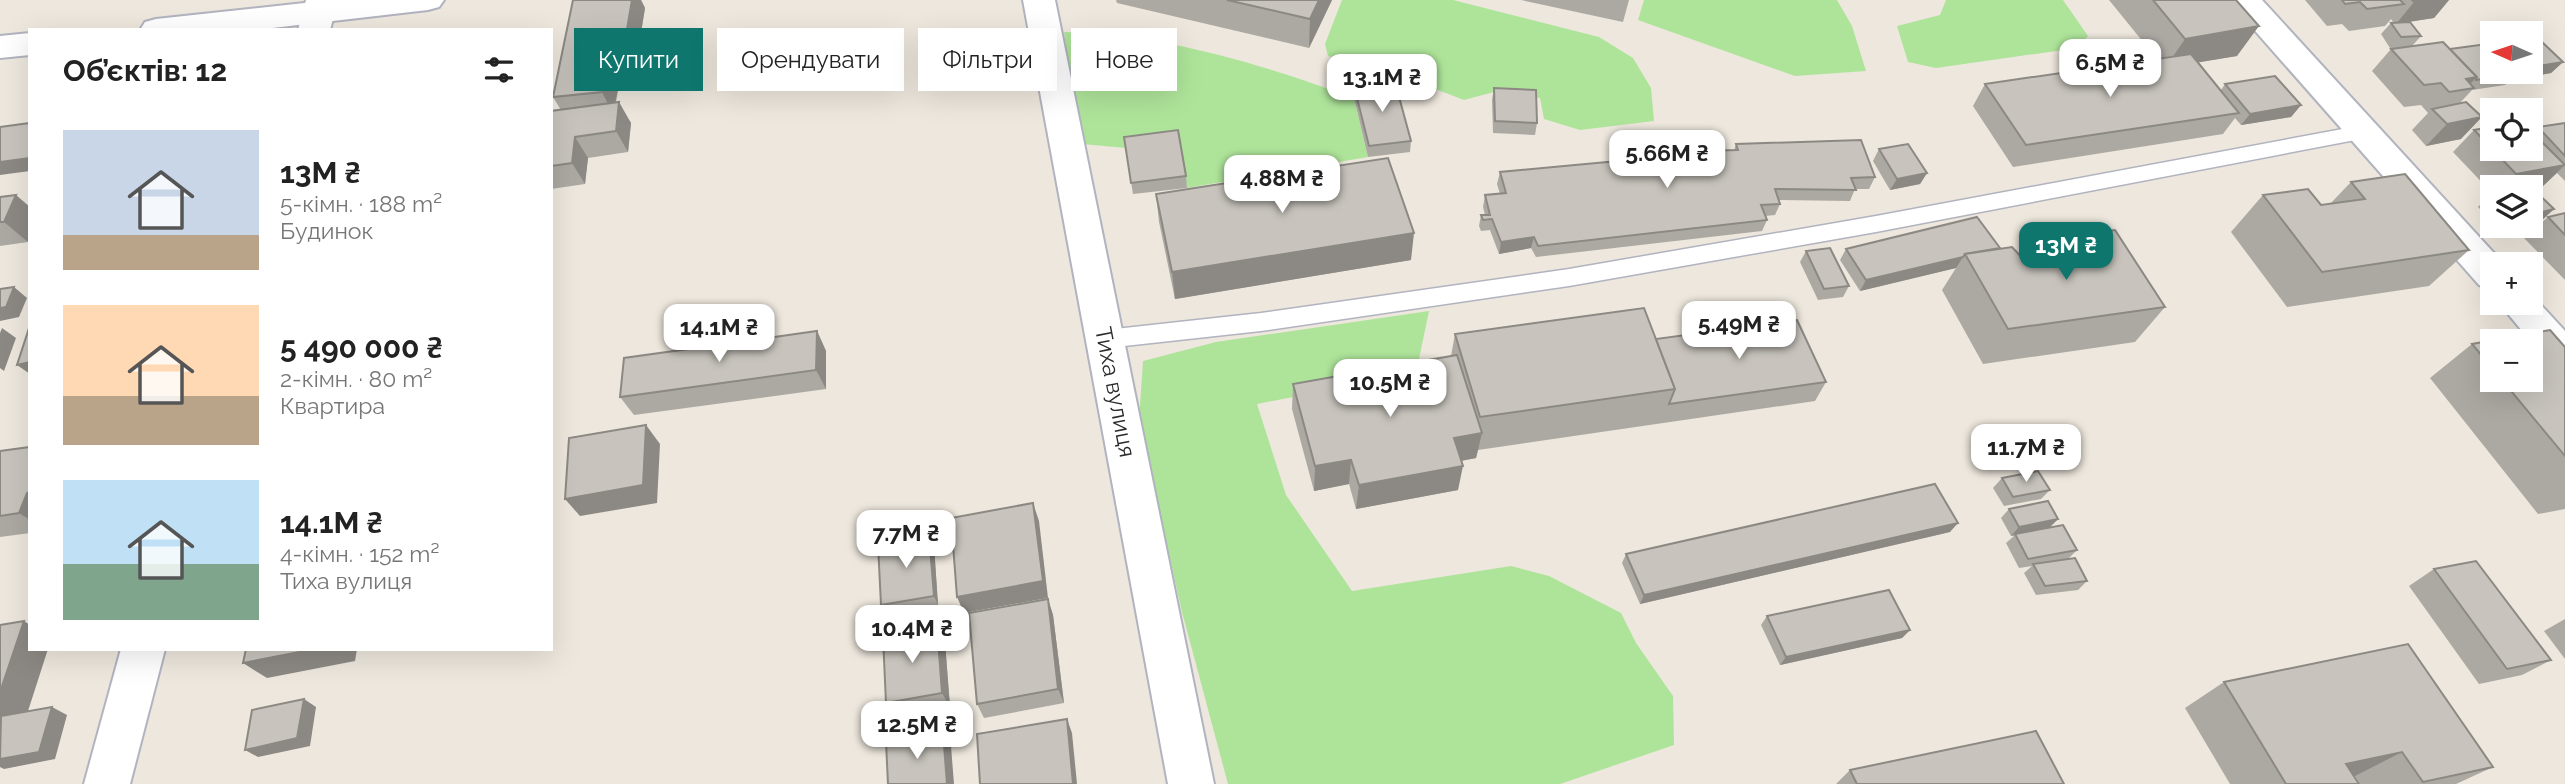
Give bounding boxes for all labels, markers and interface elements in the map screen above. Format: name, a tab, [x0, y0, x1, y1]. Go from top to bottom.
north arrow	[2480, 21, 2543, 84]
map controls	[2480, 21, 2543, 392]
chip: Купити	[574, 28, 703, 91]
chip: Орендувати	[717, 28, 904, 91]
chip: Фільтри	[918, 28, 1057, 91]
chip: Нове	[1071, 28, 1177, 91]
pin: 6.5M ₴	[2053, 40, 2167, 99]
text: 6.5M ₴	[2075, 48, 2145, 75]
icon: filters	[480, 51, 518, 89]
text: Об’єктів: 12	[63, 53, 227, 88]
pin: 13.1M ₴	[1317, 54, 1447, 114]
text: 13.1M ₴	[1343, 63, 1421, 90]
button: locate	[2480, 98, 2543, 161]
pin: 5.66M ₴	[1602, 130, 1732, 190]
text: 5.66M ₴	[1625, 139, 1709, 166]
text: 13M ₴	[280, 155, 361, 190]
pin: 4.88M ₴	[1217, 156, 1347, 215]
icon: home	[119, 158, 203, 242]
text: 4.88M ₴	[1240, 164, 1324, 191]
button: layers	[2480, 175, 2543, 238]
text: 5-кімн. · 188 m²	[280, 190, 442, 217]
text: Будинок	[280, 217, 374, 244]
pin: 13M ₴	[2017, 222, 2115, 282]
text: 13M ₴	[2035, 231, 2097, 258]
button: +	[2480, 252, 2543, 315]
pin: 5.49M ₴	[1674, 302, 1804, 361]
pin: 14.1M ₴	[654, 304, 784, 364]
text: 5.49M ₴	[1698, 310, 1780, 337]
text: 14.1M ₴	[680, 313, 758, 340]
street label: Тиха вулиця	[1090, 325, 1142, 459]
button: −	[2480, 329, 2543, 392]
text: 5 490 000 ₴	[280, 330, 443, 365]
icon: home	[119, 333, 203, 417]
pin: 10.5M ₴	[1325, 360, 1455, 419]
text: 2-кімн. · 80 m²	[280, 365, 432, 392]
text: 10.5M ₴	[1349, 368, 1431, 395]
text: Квартира	[280, 392, 385, 419]
pin: 11.7M ₴	[1961, 424, 2091, 484]
text: 11.7M ₴	[1987, 433, 2065, 460]
text: 14.1M ₴	[280, 505, 383, 540]
icon: home	[119, 508, 203, 592]
pin: 7.7M ₴	[849, 510, 963, 570]
text: 7.7M ₴	[873, 519, 939, 546]
text: 4-кімн. · 152 m²	[280, 540, 439, 567]
text: Тиха вулиця	[280, 567, 412, 594]
pin: 10.4M ₴	[847, 606, 977, 665]
text: 10.4M ₴	[871, 614, 953, 641]
pin: 12.5M ₴	[852, 702, 982, 761]
text: 12.5M ₴	[877, 710, 957, 737]

